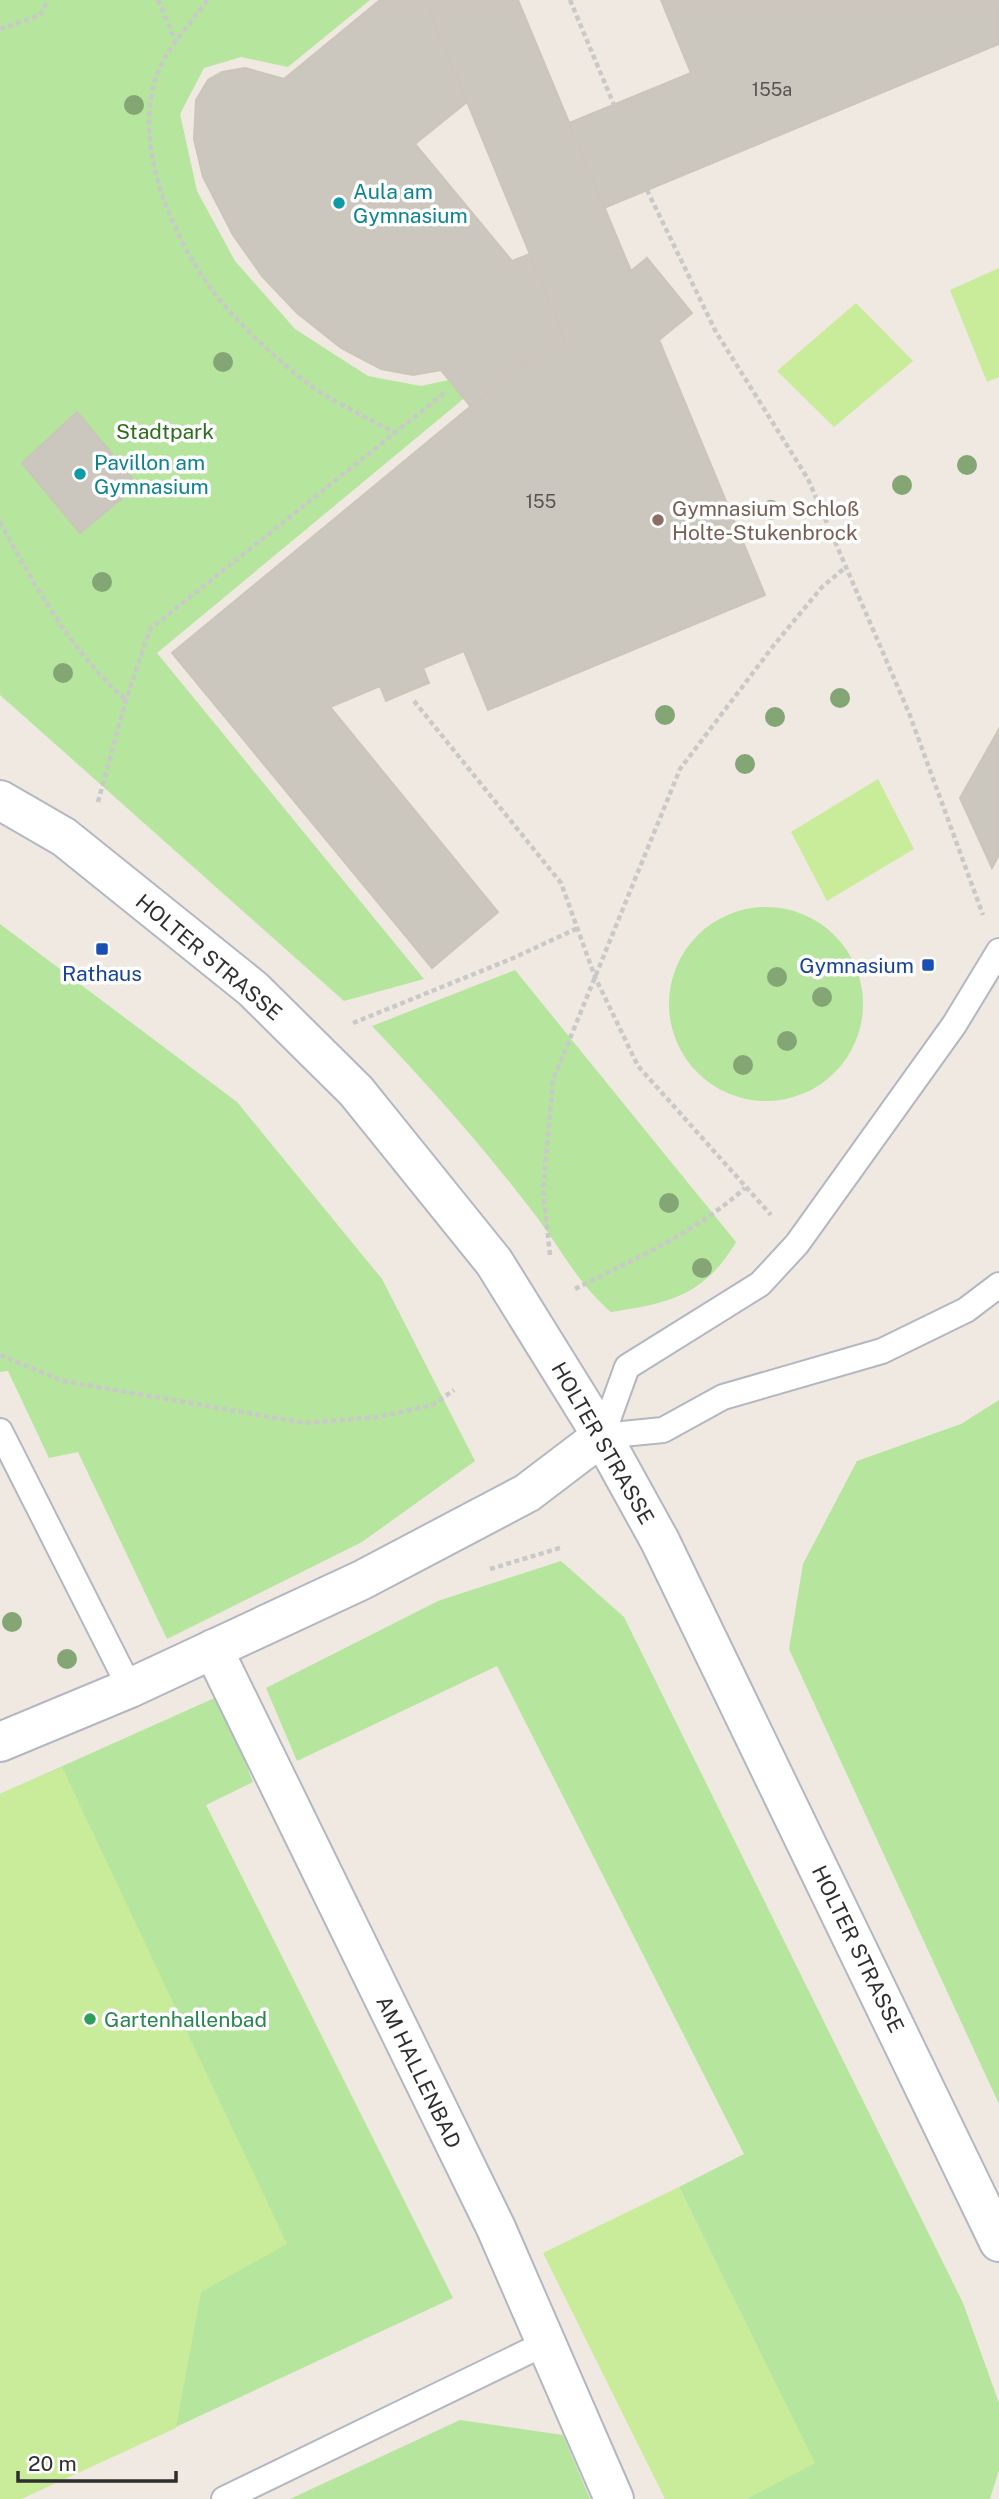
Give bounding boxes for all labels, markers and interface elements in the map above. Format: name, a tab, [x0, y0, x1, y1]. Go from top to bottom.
house number: 155a	[752, 79, 792, 100]
place label: Aula am Gymnasium	[353, 179, 468, 228]
marker: Aula am Gymnasium	[331, 195, 347, 211]
park label: Stadtpark	[116, 419, 214, 444]
place label: Pavillon am Gymnasium	[94, 450, 209, 499]
marker: Pavillon am Gymnasium	[72, 466, 88, 482]
house number: 155	[526, 491, 556, 512]
place label: Gymnasium Schloß Holte-Stukenbrock	[672, 496, 859, 545]
marker: Gymnasium Schloß Holte-Stukenbrock	[650, 512, 666, 528]
street label: HOLTER STRASSE	[131, 889, 287, 1025]
marker: Rathaus	[94, 941, 110, 957]
place label: Gymnasium	[799, 953, 914, 978]
marker: Gymnasium	[920, 957, 936, 973]
place label: Rathaus	[62, 961, 142, 986]
street label: HOLTER STRASSE	[546, 1358, 660, 1528]
street label: HOLTER STRASSE	[807, 1861, 909, 2037]
street label: AM HALLENBAD	[371, 1992, 467, 2152]
place label: Gartenhallenbad	[104, 2007, 267, 2032]
marker: Gartenhallenbad	[82, 2011, 98, 2027]
scale bar	[18, 2440, 175, 2484]
text: 20 m	[28, 2451, 77, 2476]

